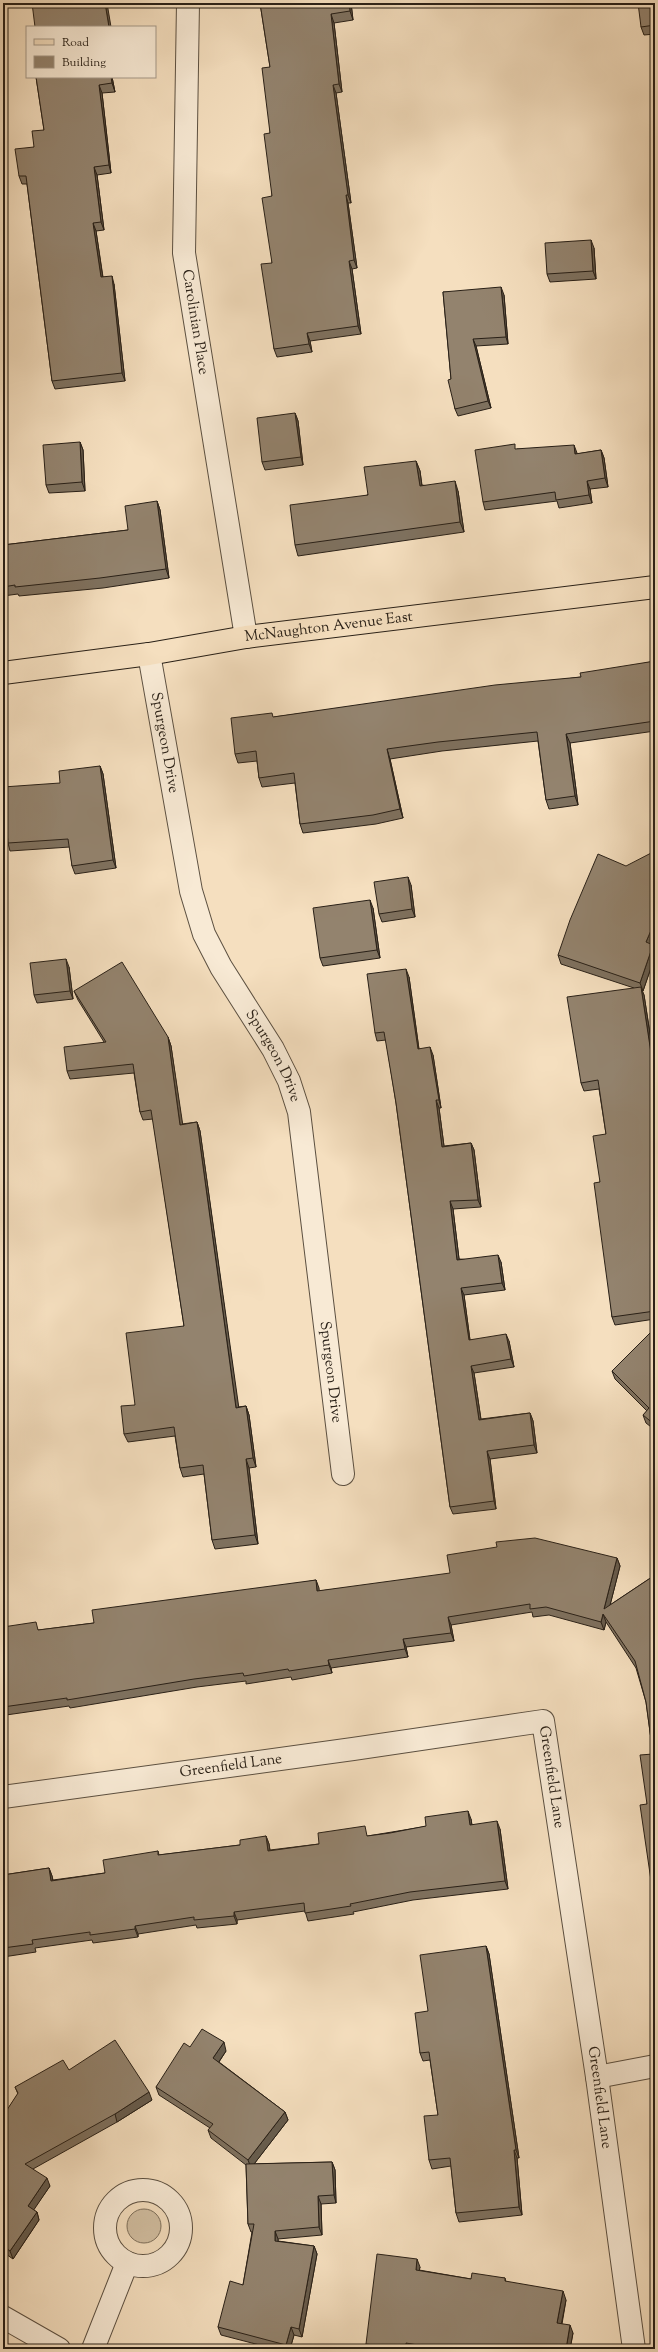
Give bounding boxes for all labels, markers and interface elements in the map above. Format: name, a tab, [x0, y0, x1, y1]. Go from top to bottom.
legend	[26, 26, 156, 78]
text: Road	[62, 34, 89, 52]
text: Building	[62, 54, 106, 72]
street label: Carolinian Place	[176, 268, 214, 376]
street label: McNaughton Avenue East	[243, 606, 414, 648]
street label: Spurgeon Drive	[145, 690, 184, 795]
street label: Spurgeon Drive	[240, 1005, 306, 1105]
street label: Spurgeon Drive	[314, 1320, 347, 1424]
street label: Greenfield Lane	[533, 1724, 570, 1830]
street label: Greenfield Lane	[178, 1748, 283, 1783]
street label: Greenfield Lane	[582, 2045, 617, 2150]

